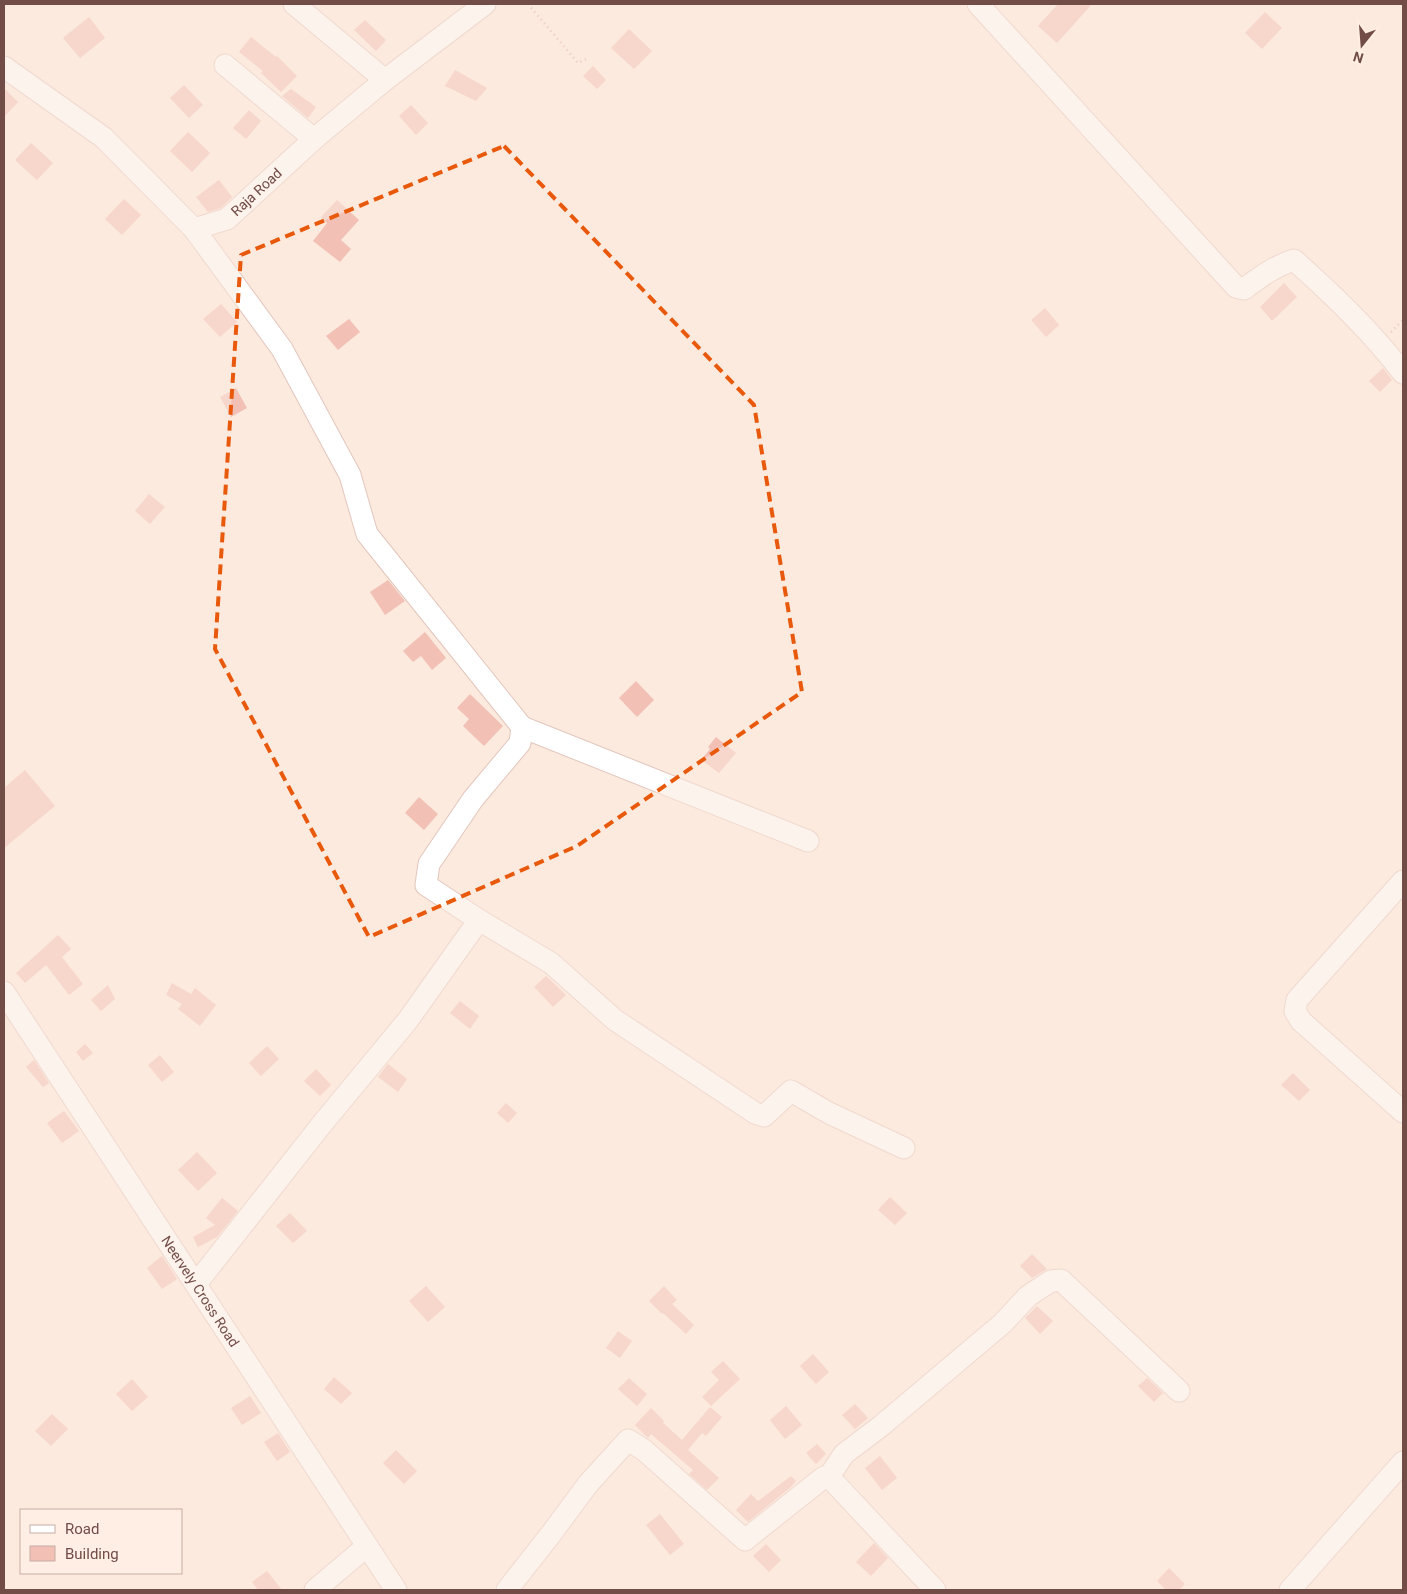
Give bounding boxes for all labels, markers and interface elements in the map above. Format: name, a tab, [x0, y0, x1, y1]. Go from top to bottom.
north arrow	[1337, 20, 1387, 70]
text: N	[1351, 48, 1365, 67]
street label: Raja Road	[228, 165, 285, 219]
street label: Neervely Cross Road	[158, 1233, 242, 1350]
legend	[20, 1509, 182, 1574]
text: Road	[65, 1520, 99, 1538]
text: Building	[65, 1545, 119, 1563]

